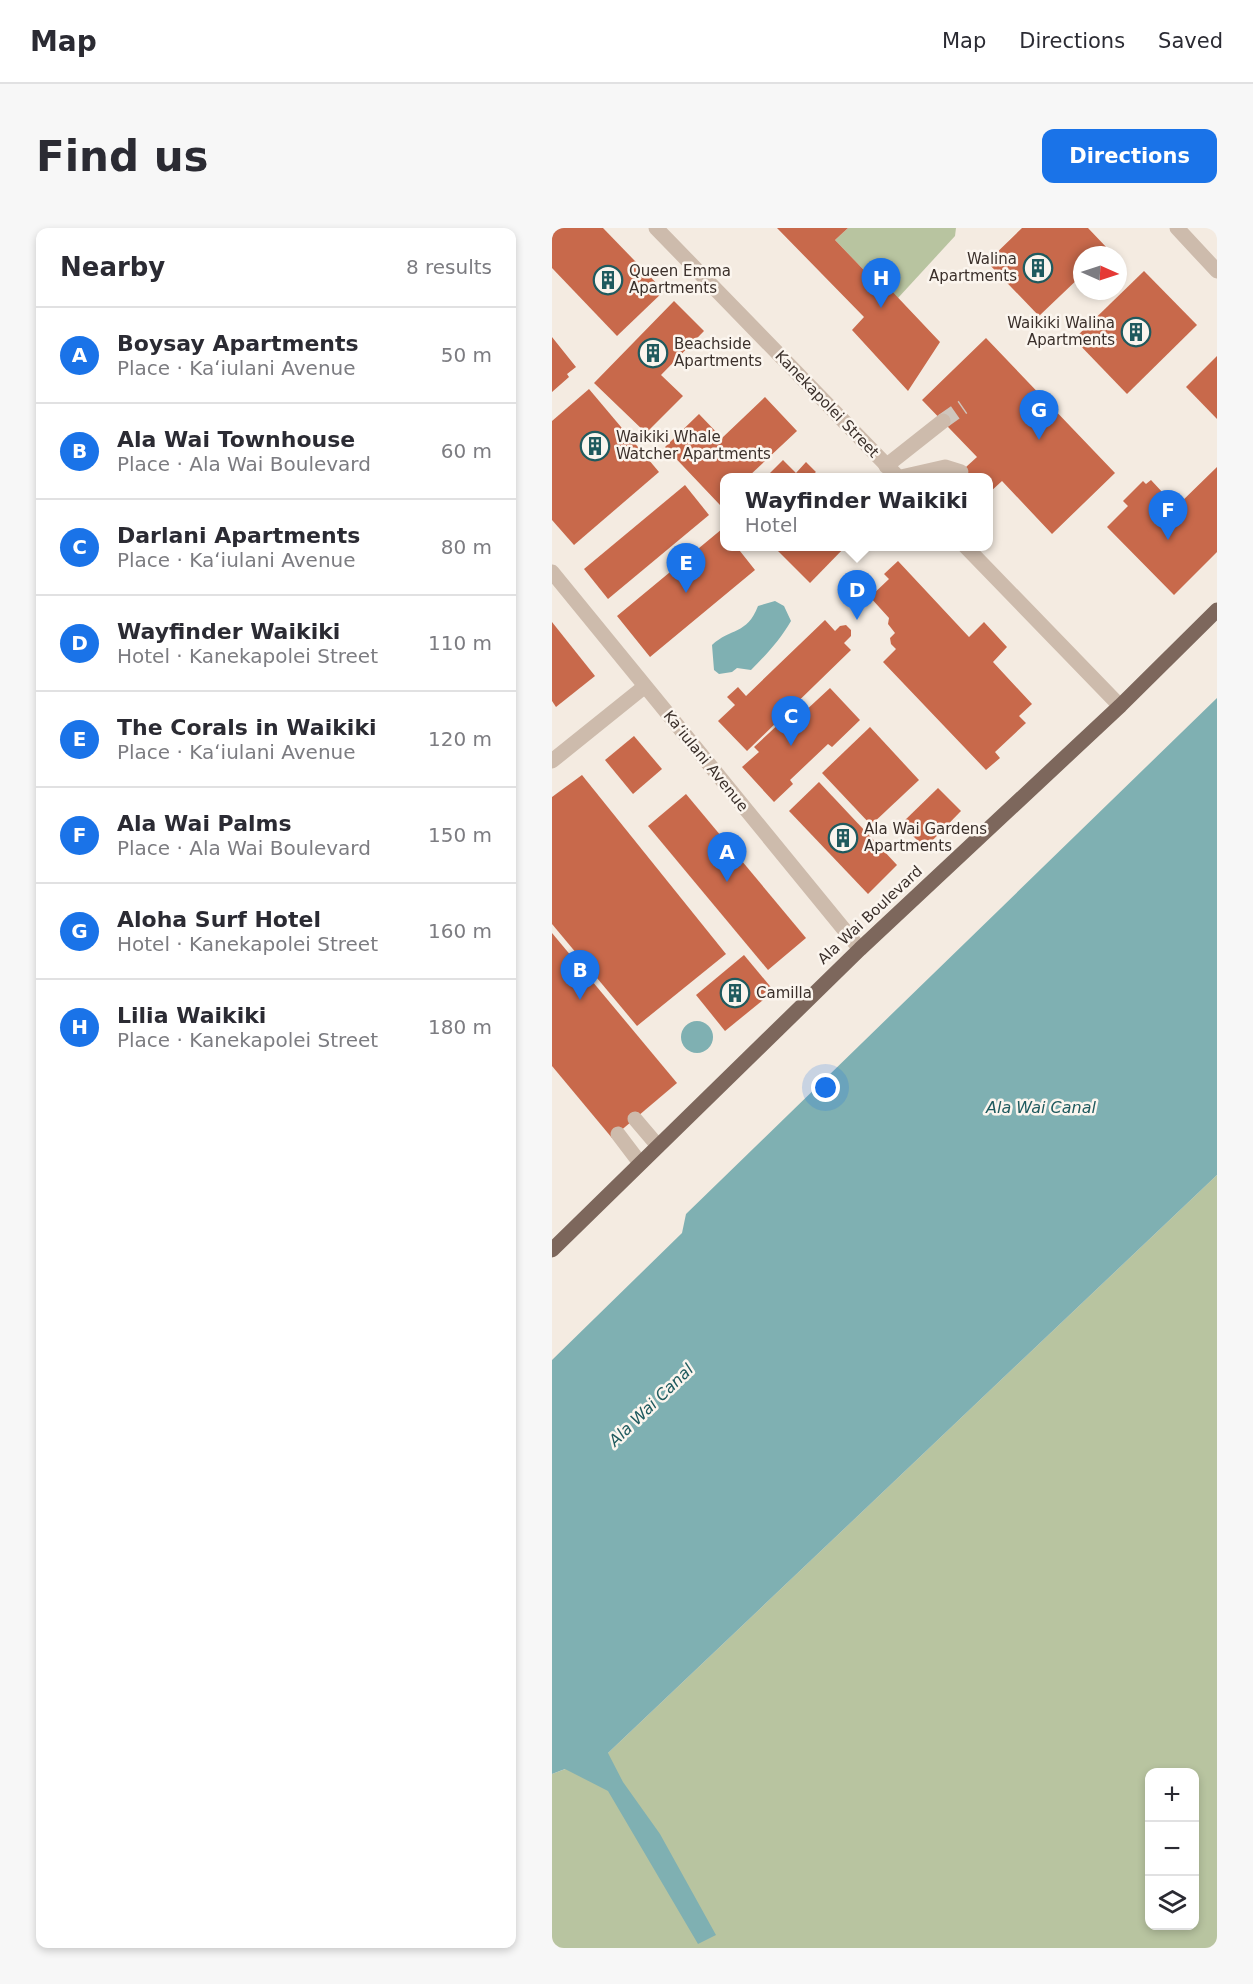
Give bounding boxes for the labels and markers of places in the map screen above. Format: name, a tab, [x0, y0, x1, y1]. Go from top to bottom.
place label: Walina Apartments	[929, 250, 1017, 285]
building icon: Walina Apartments	[1022, 252, 1054, 284]
pin: H	[862, 259, 900, 308]
place label: Queen Emma Apartments	[629, 262, 731, 297]
building icon: Queen Emma Apartments	[592, 264, 624, 296]
place label: Waikiki Walina Apartments	[1007, 314, 1115, 349]
building icon: Waikiki Walina Apartments	[1120, 316, 1152, 348]
place label: Beachside Apartments	[674, 335, 762, 370]
building icon: Beachside Apartments	[637, 337, 669, 369]
pin: G	[1020, 390, 1058, 440]
place label: Waikiki Whale Watcher Apartments	[616, 428, 771, 463]
building icon: Waikiki Whale Watcher Apartments	[579, 430, 611, 462]
pin: F	[1148, 490, 1188, 540]
pin: E	[666, 544, 706, 593]
pin: D	[838, 570, 876, 620]
pin: C	[772, 696, 810, 746]
place label: Ala Wai Gardens Apartments	[864, 820, 987, 855]
building icon: Ala Wai Gardens Apartments	[827, 822, 859, 854]
pin: A	[708, 832, 747, 882]
pin: B	[561, 950, 600, 1000]
building icon: Camilla	[719, 977, 751, 1009]
place label: Camilla	[756, 984, 812, 1002]

